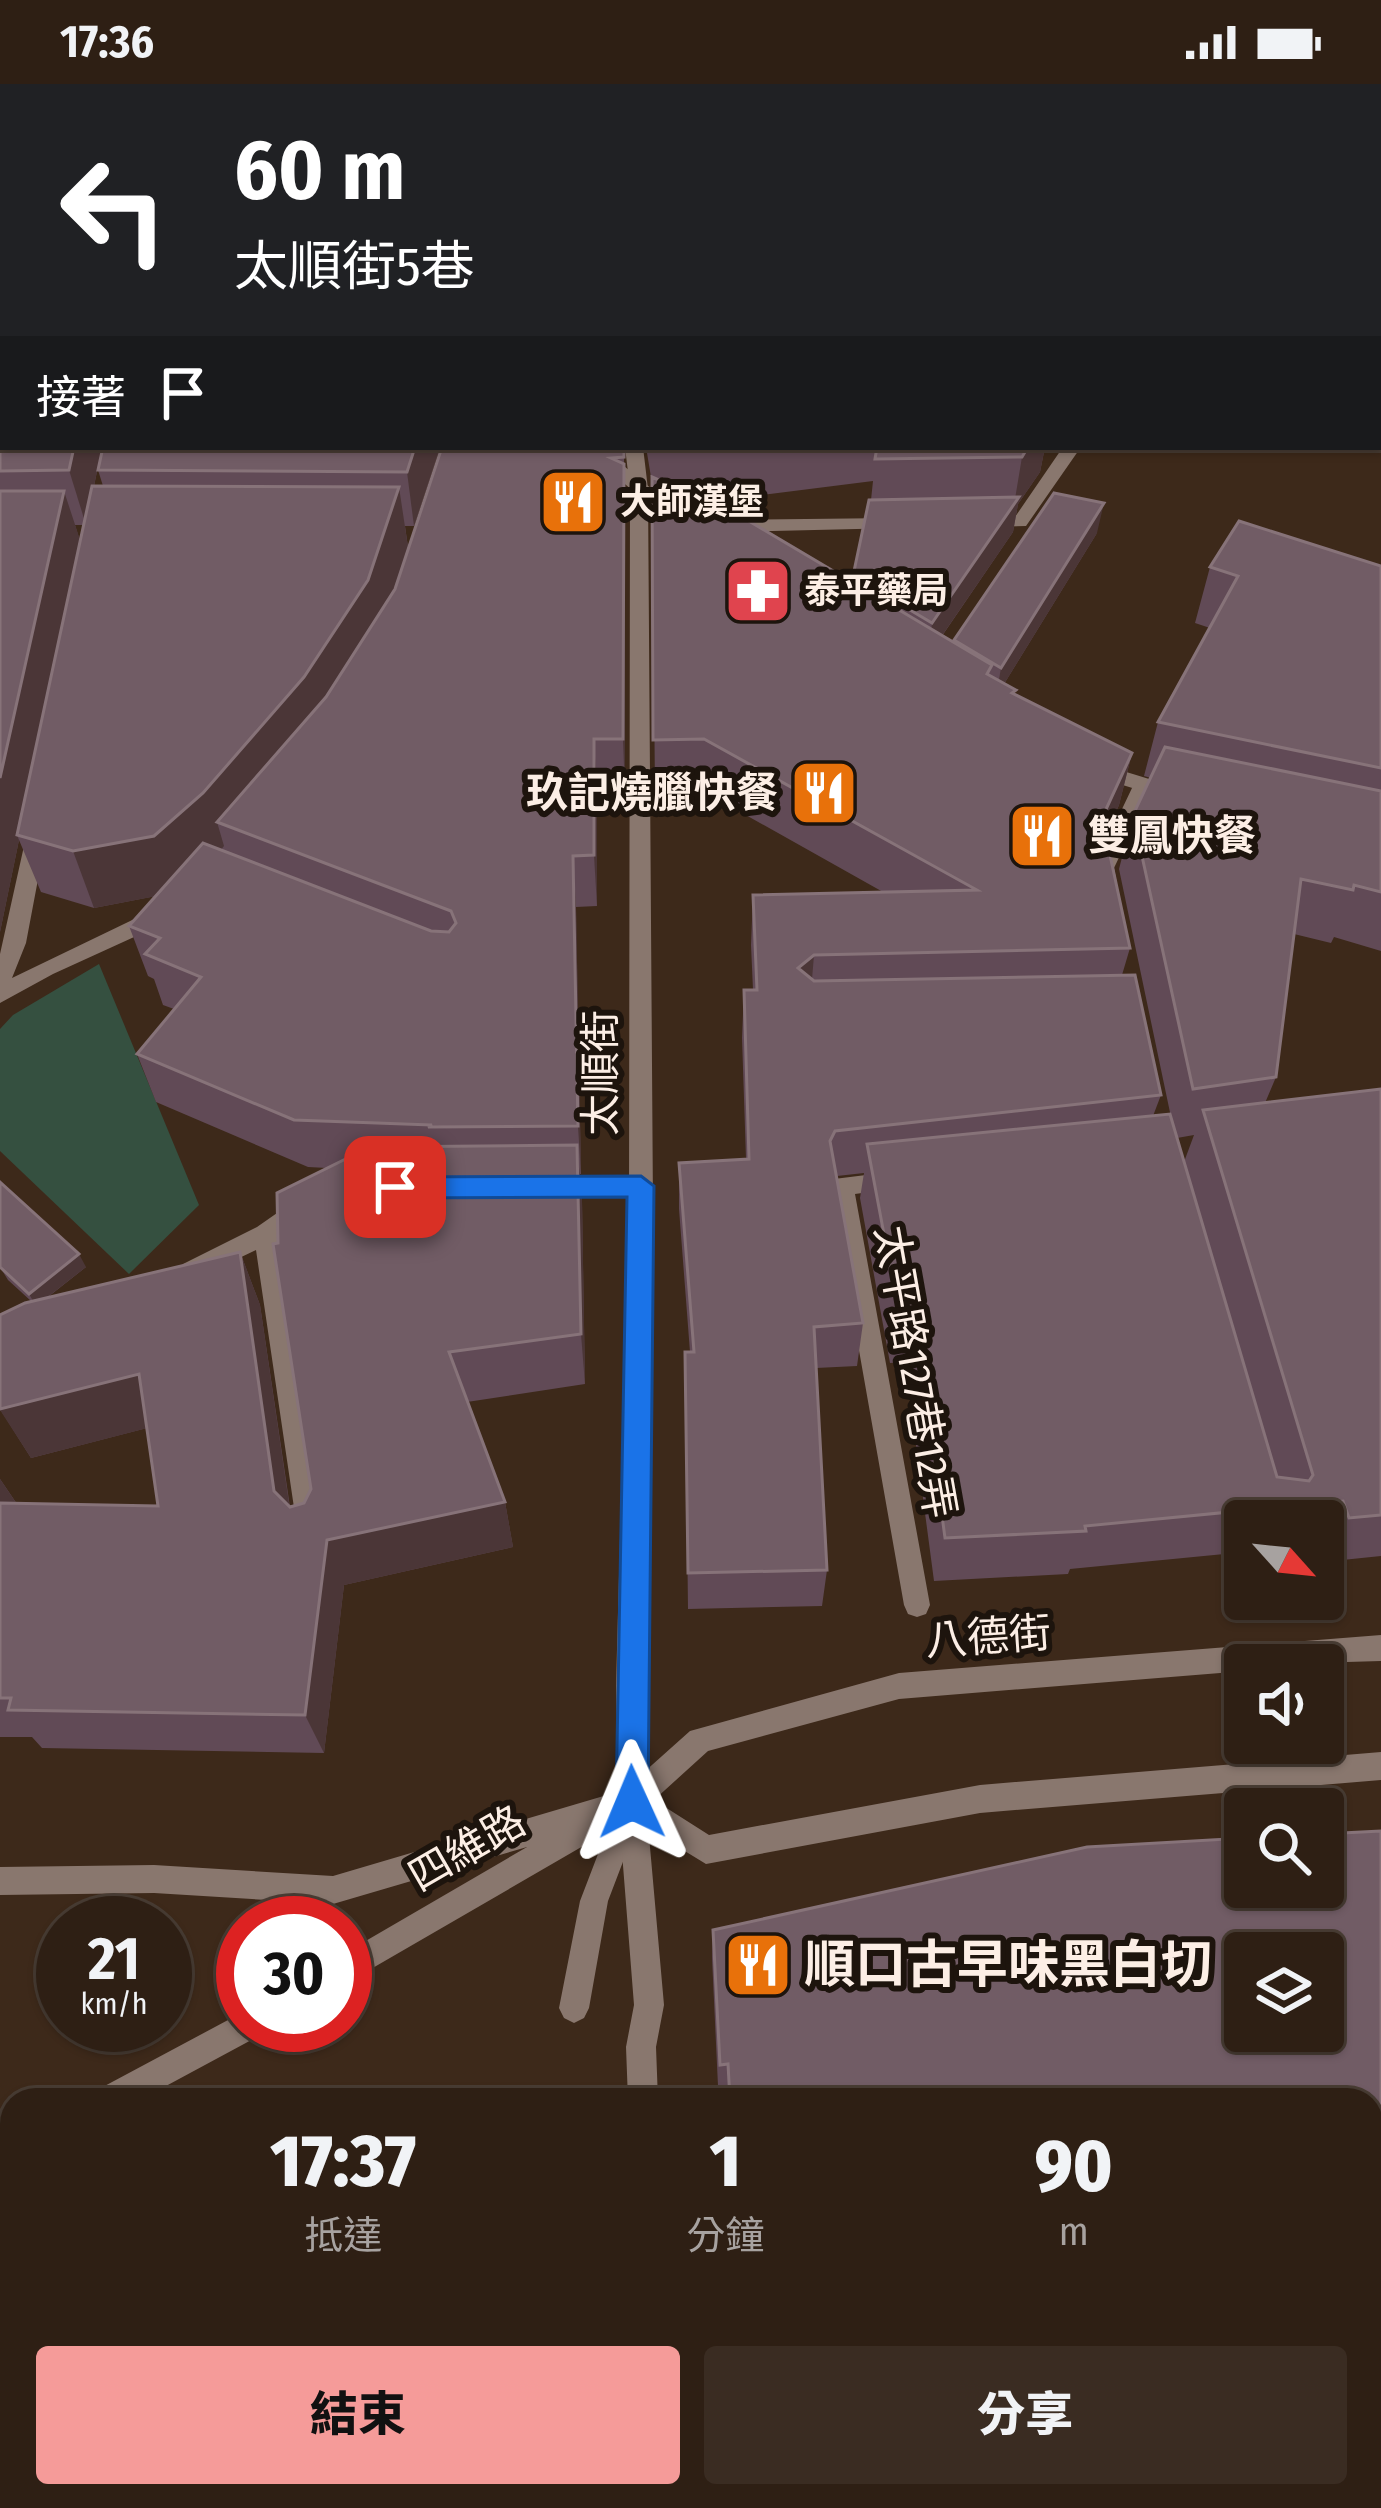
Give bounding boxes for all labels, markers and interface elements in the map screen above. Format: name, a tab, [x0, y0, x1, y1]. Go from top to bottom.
text: 17:36	[60, 15, 154, 69]
text: 60 m	[234, 120, 405, 221]
icon: left	[36, 132, 192, 288]
text: 太順街5巷	[234, 235, 475, 299]
icon: arrive	[150, 360, 216, 426]
text: 接著	[36, 371, 126, 425]
restaurant icon: 大師漢堡	[538, 467, 608, 537]
place label: 大師漢堡	[620, 480, 764, 524]
pharmacy icon: 泰平藥局	[723, 556, 793, 626]
place label: 泰平藥局	[804, 569, 948, 613]
restaurant icon: 玖記燒臘快餐	[789, 758, 859, 828]
place label: 玖記燒臘快餐	[526, 768, 778, 818]
restaurant icon: 雙鳳快餐	[1007, 801, 1077, 871]
place label: 雙鳳快餐	[1088, 811, 1256, 861]
street label: 太順街	[576, 1010, 626, 1136]
pin	[344, 1136, 446, 1238]
icon: arrive	[362, 1154, 428, 1220]
street label: 太平路127巷12弄	[865, 1222, 965, 1522]
north arrow	[1224, 1500, 1344, 1620]
map controls	[1224, 1500, 1344, 2052]
street label: 八德街	[923, 1608, 1053, 1666]
button: sound	[1224, 1644, 1344, 1764]
position arrow	[569, 1739, 695, 1865]
button: search	[1224, 1788, 1344, 1908]
street label: 四維路	[400, 1796, 534, 1902]
speed limit sign: 30	[216, 1896, 372, 2052]
text: 21	[88, 1923, 140, 1995]
restaurant icon: 順口古早味黑白切	[723, 1930, 793, 2000]
button: layers	[1224, 1932, 1344, 2052]
place label: 順口古早味黑白切	[804, 1934, 1212, 1996]
text: km/h	[81, 1986, 147, 2022]
text: 17:37	[270, 2119, 416, 2205]
text: 1	[710, 2119, 741, 2205]
text: 90	[1035, 2124, 1113, 2210]
text: m	[1059, 2209, 1089, 2255]
text: 抵達	[304, 2213, 382, 2259]
text: 分鐘	[686, 2213, 764, 2259]
button: 結束	[36, 2346, 680, 2484]
button: 分享	[704, 2346, 1347, 2484]

